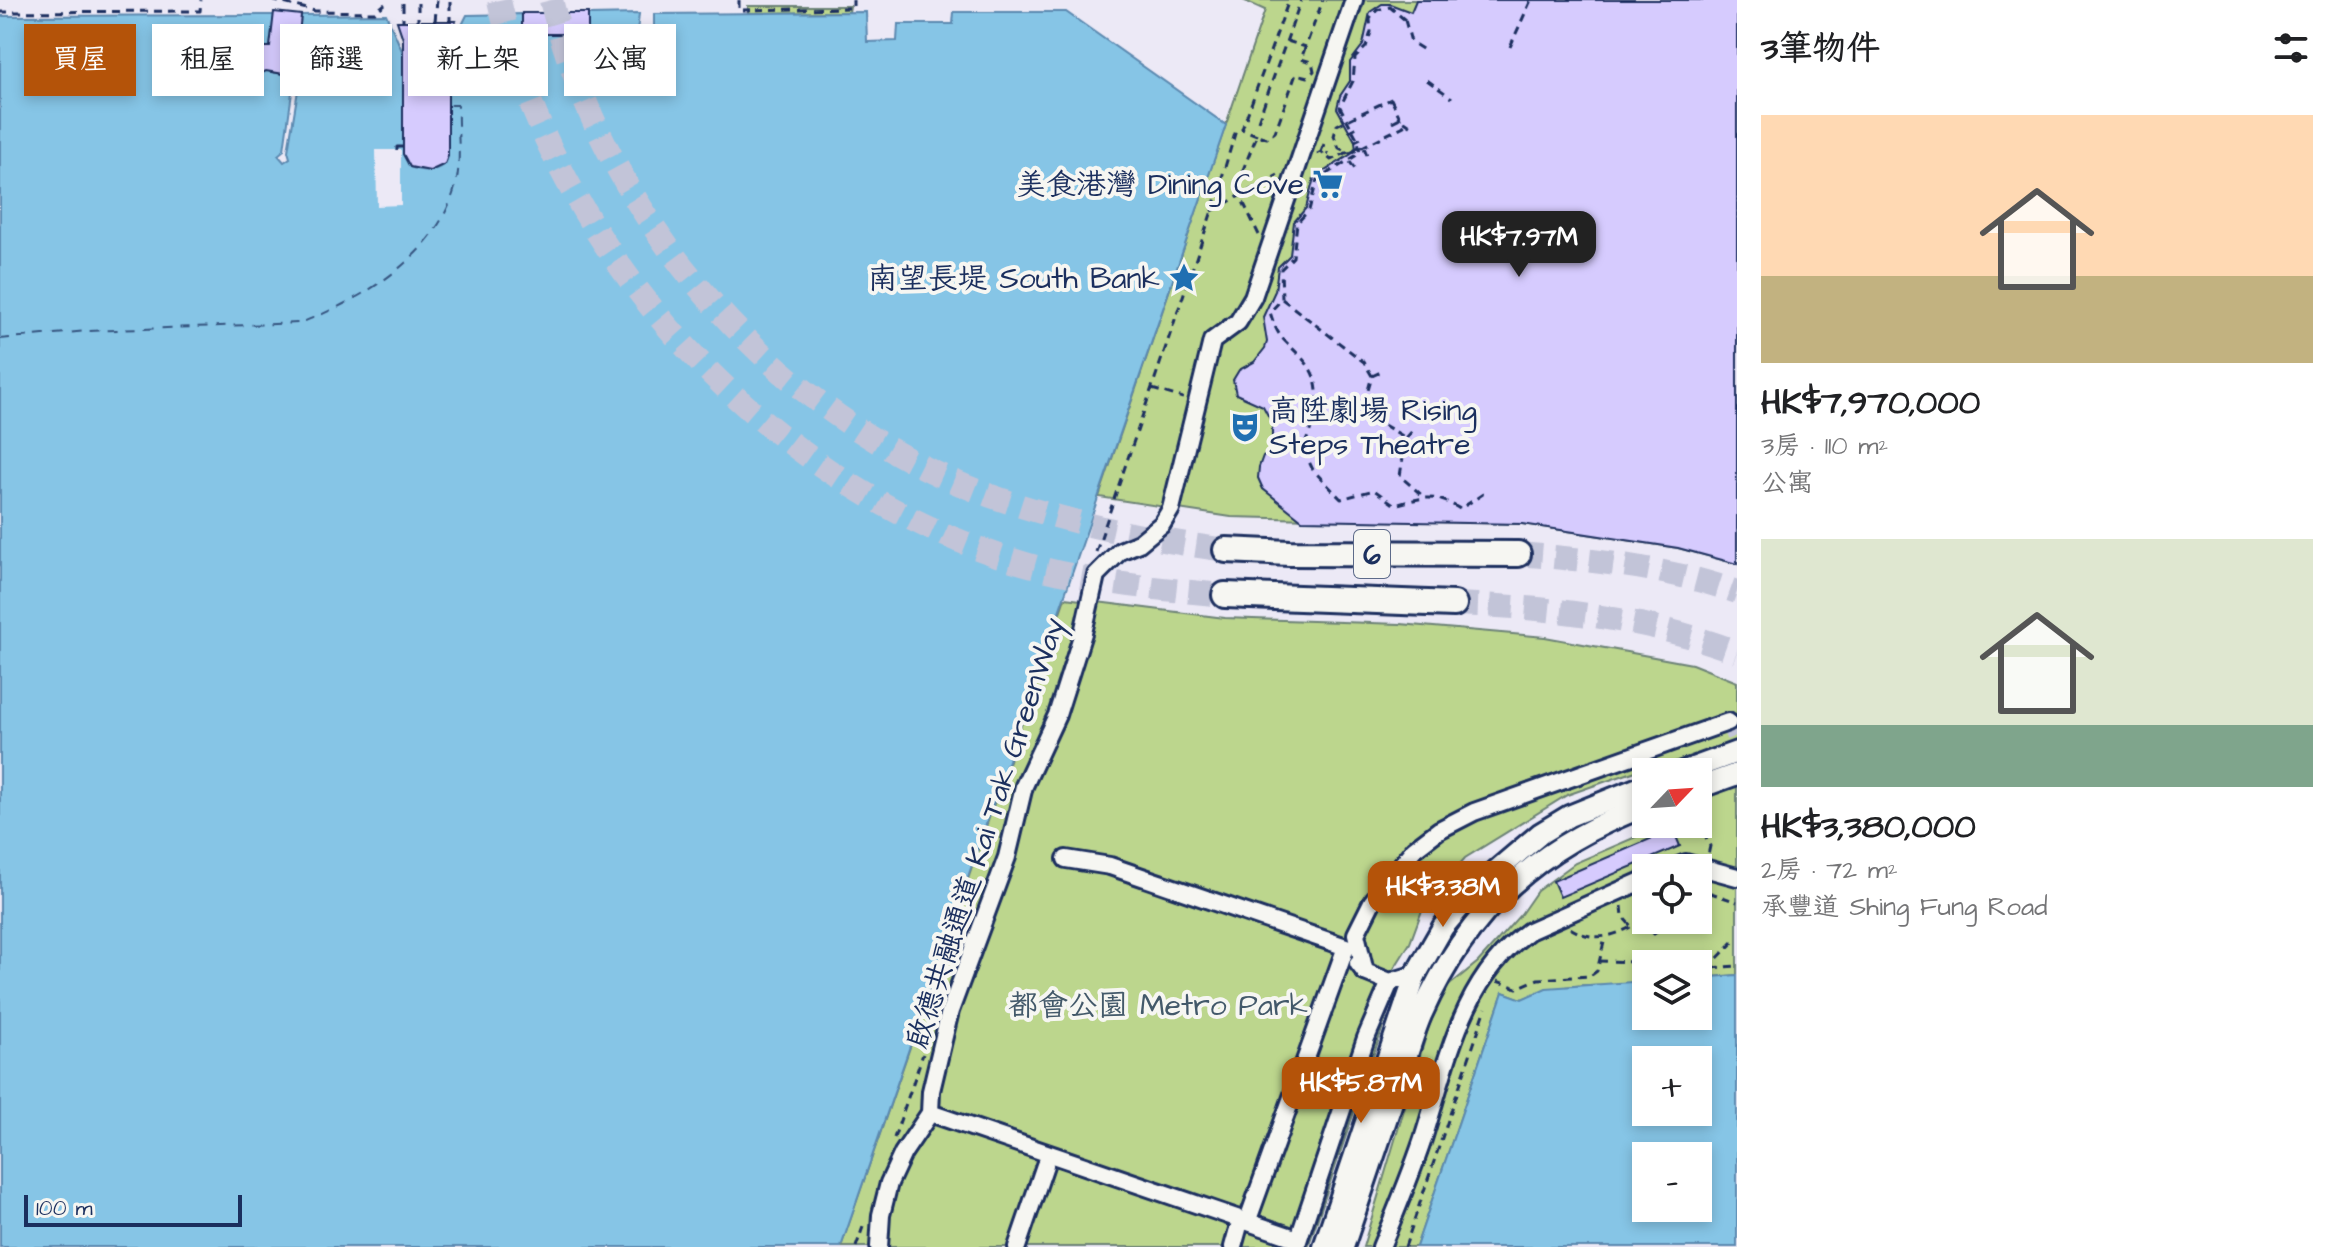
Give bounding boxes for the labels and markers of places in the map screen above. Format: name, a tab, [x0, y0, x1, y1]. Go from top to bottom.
place label: 美食港灣 Dining Cove	[1016, 164, 1304, 207]
supermarket icon: 美食港灣 Dining Cove	[1311, 167, 1345, 201]
pin: HK$7.97M	[1436, 211, 1602, 279]
place label: 南望長堤 South Bank	[868, 258, 1160, 300]
place icon: 南望長堤 South Bank	[1167, 261, 1201, 295]
place label: 高陞劇場 Rising Steps Theatre	[1269, 390, 1477, 466]
theatre icon: 高陞劇場 Rising Steps Theatre	[1228, 410, 1262, 444]
pin: HK$3.38M	[1360, 861, 1526, 929]
pin: HK$5.87M	[1278, 1057, 1444, 1125]

